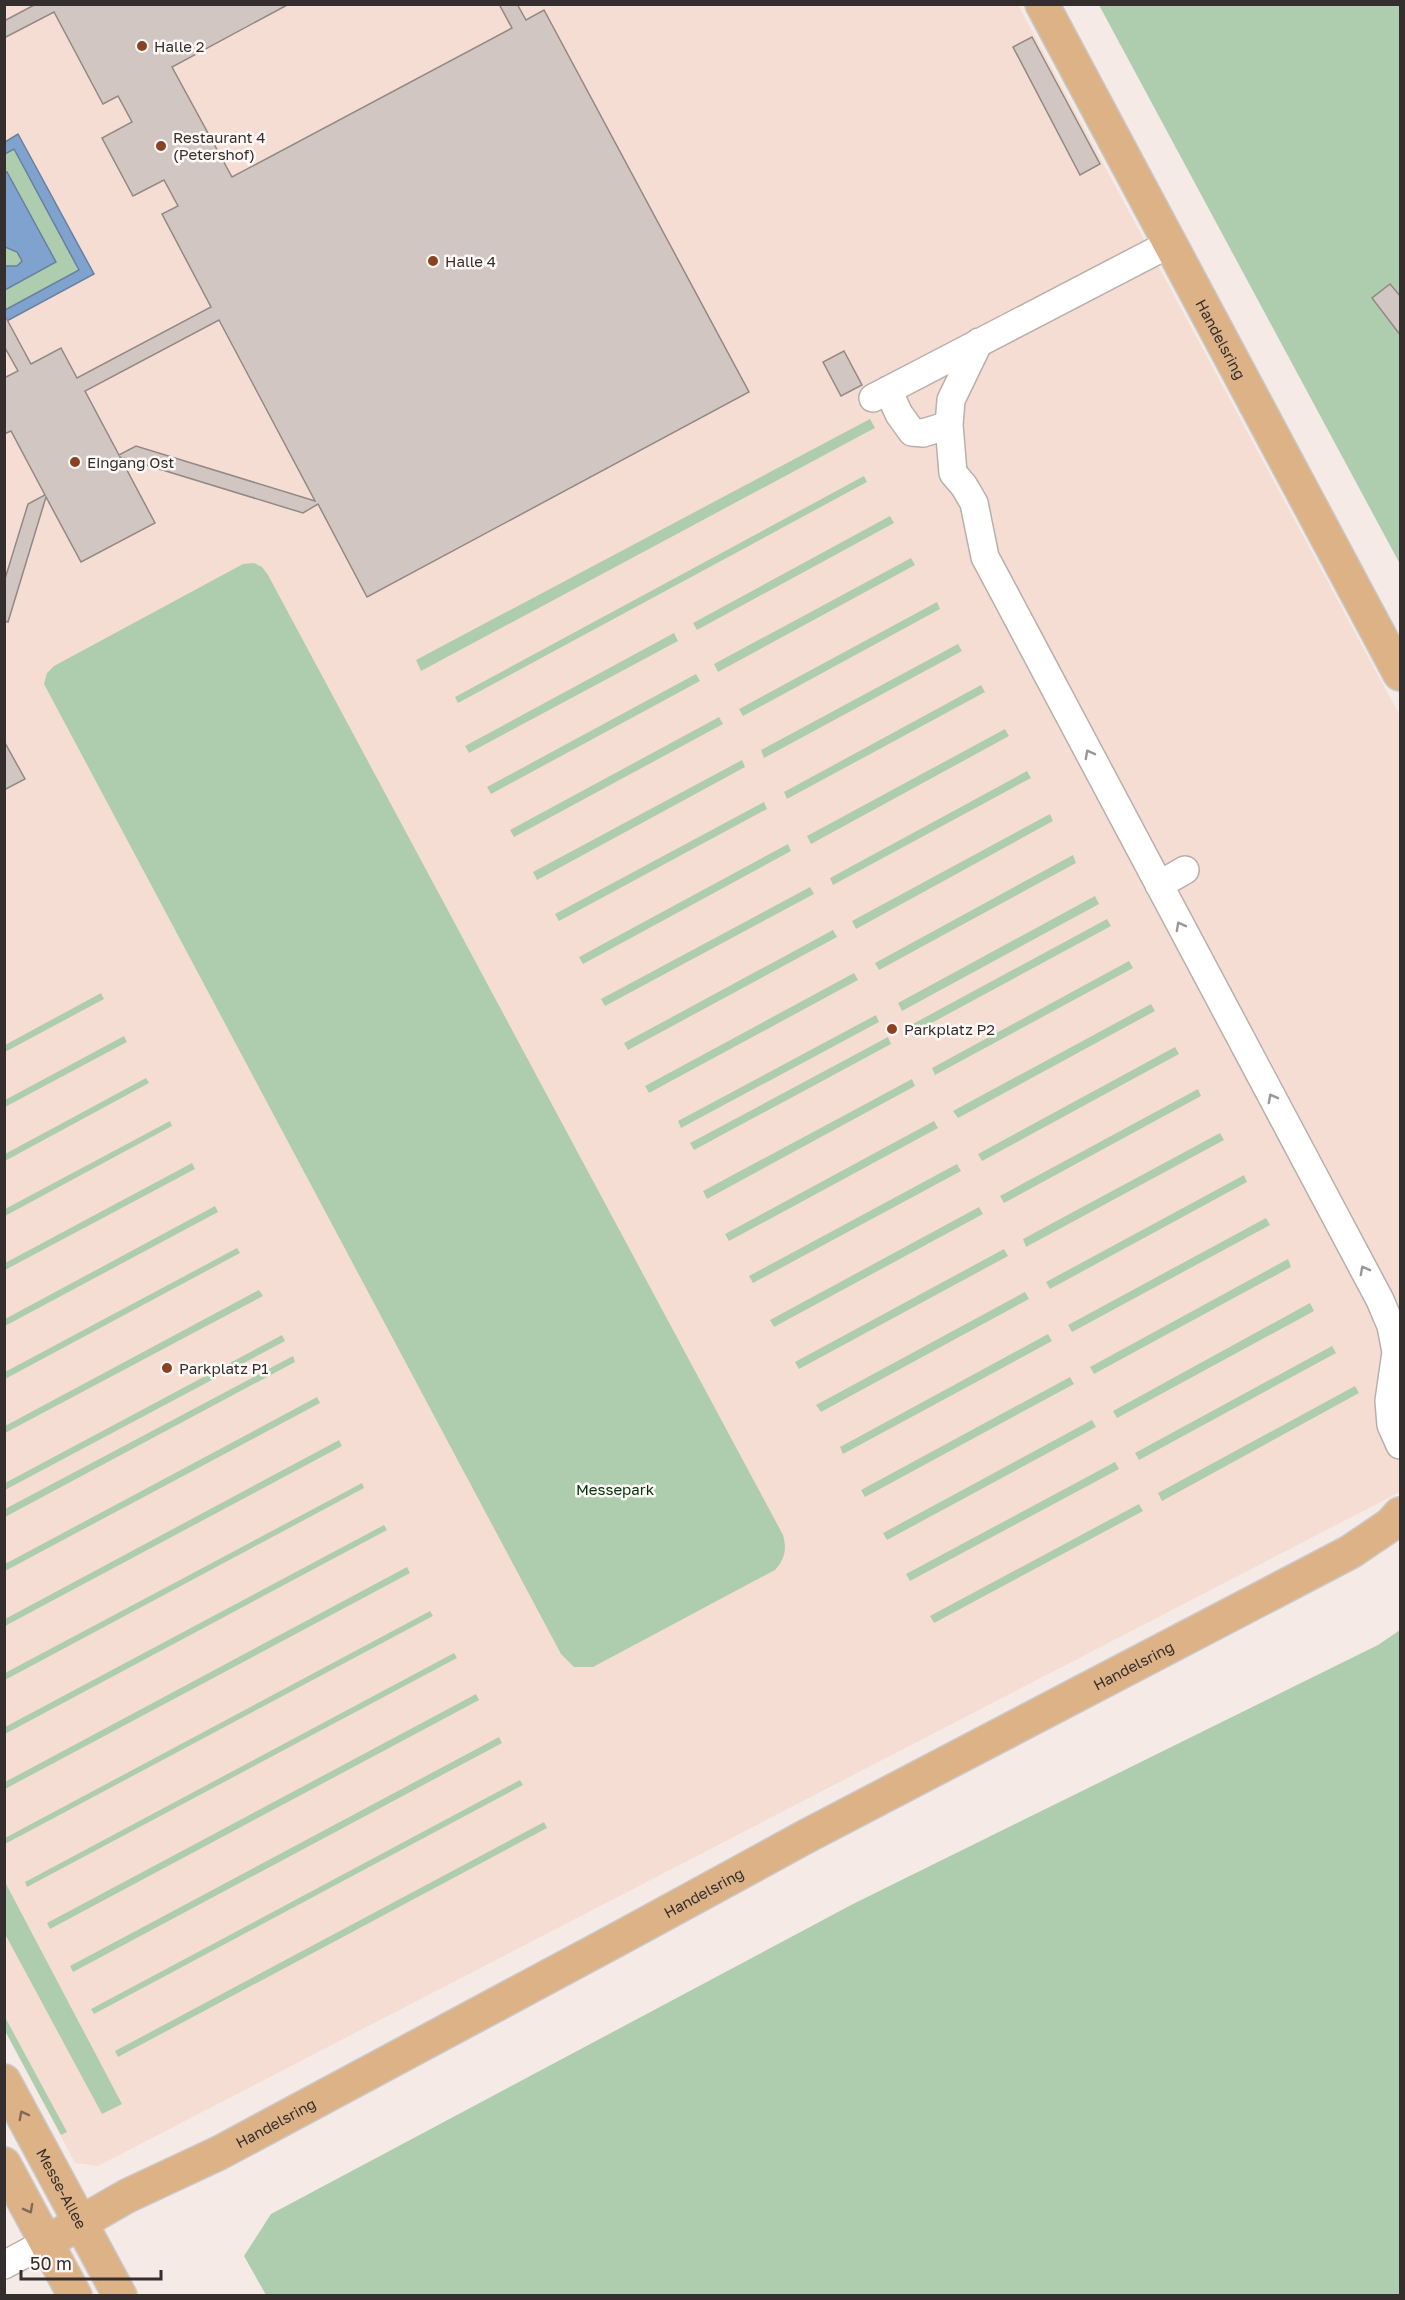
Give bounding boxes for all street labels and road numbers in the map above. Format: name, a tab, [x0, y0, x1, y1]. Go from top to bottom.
street label: Handelsring	[1192, 296, 1250, 382]
street label: Handelsring	[1090, 1637, 1176, 1694]
street label: Handelsring	[661, 1863, 747, 1921]
street label: Handelsring	[232, 2094, 319, 2151]
street label: Messe-Allee	[33, 2145, 91, 2232]

